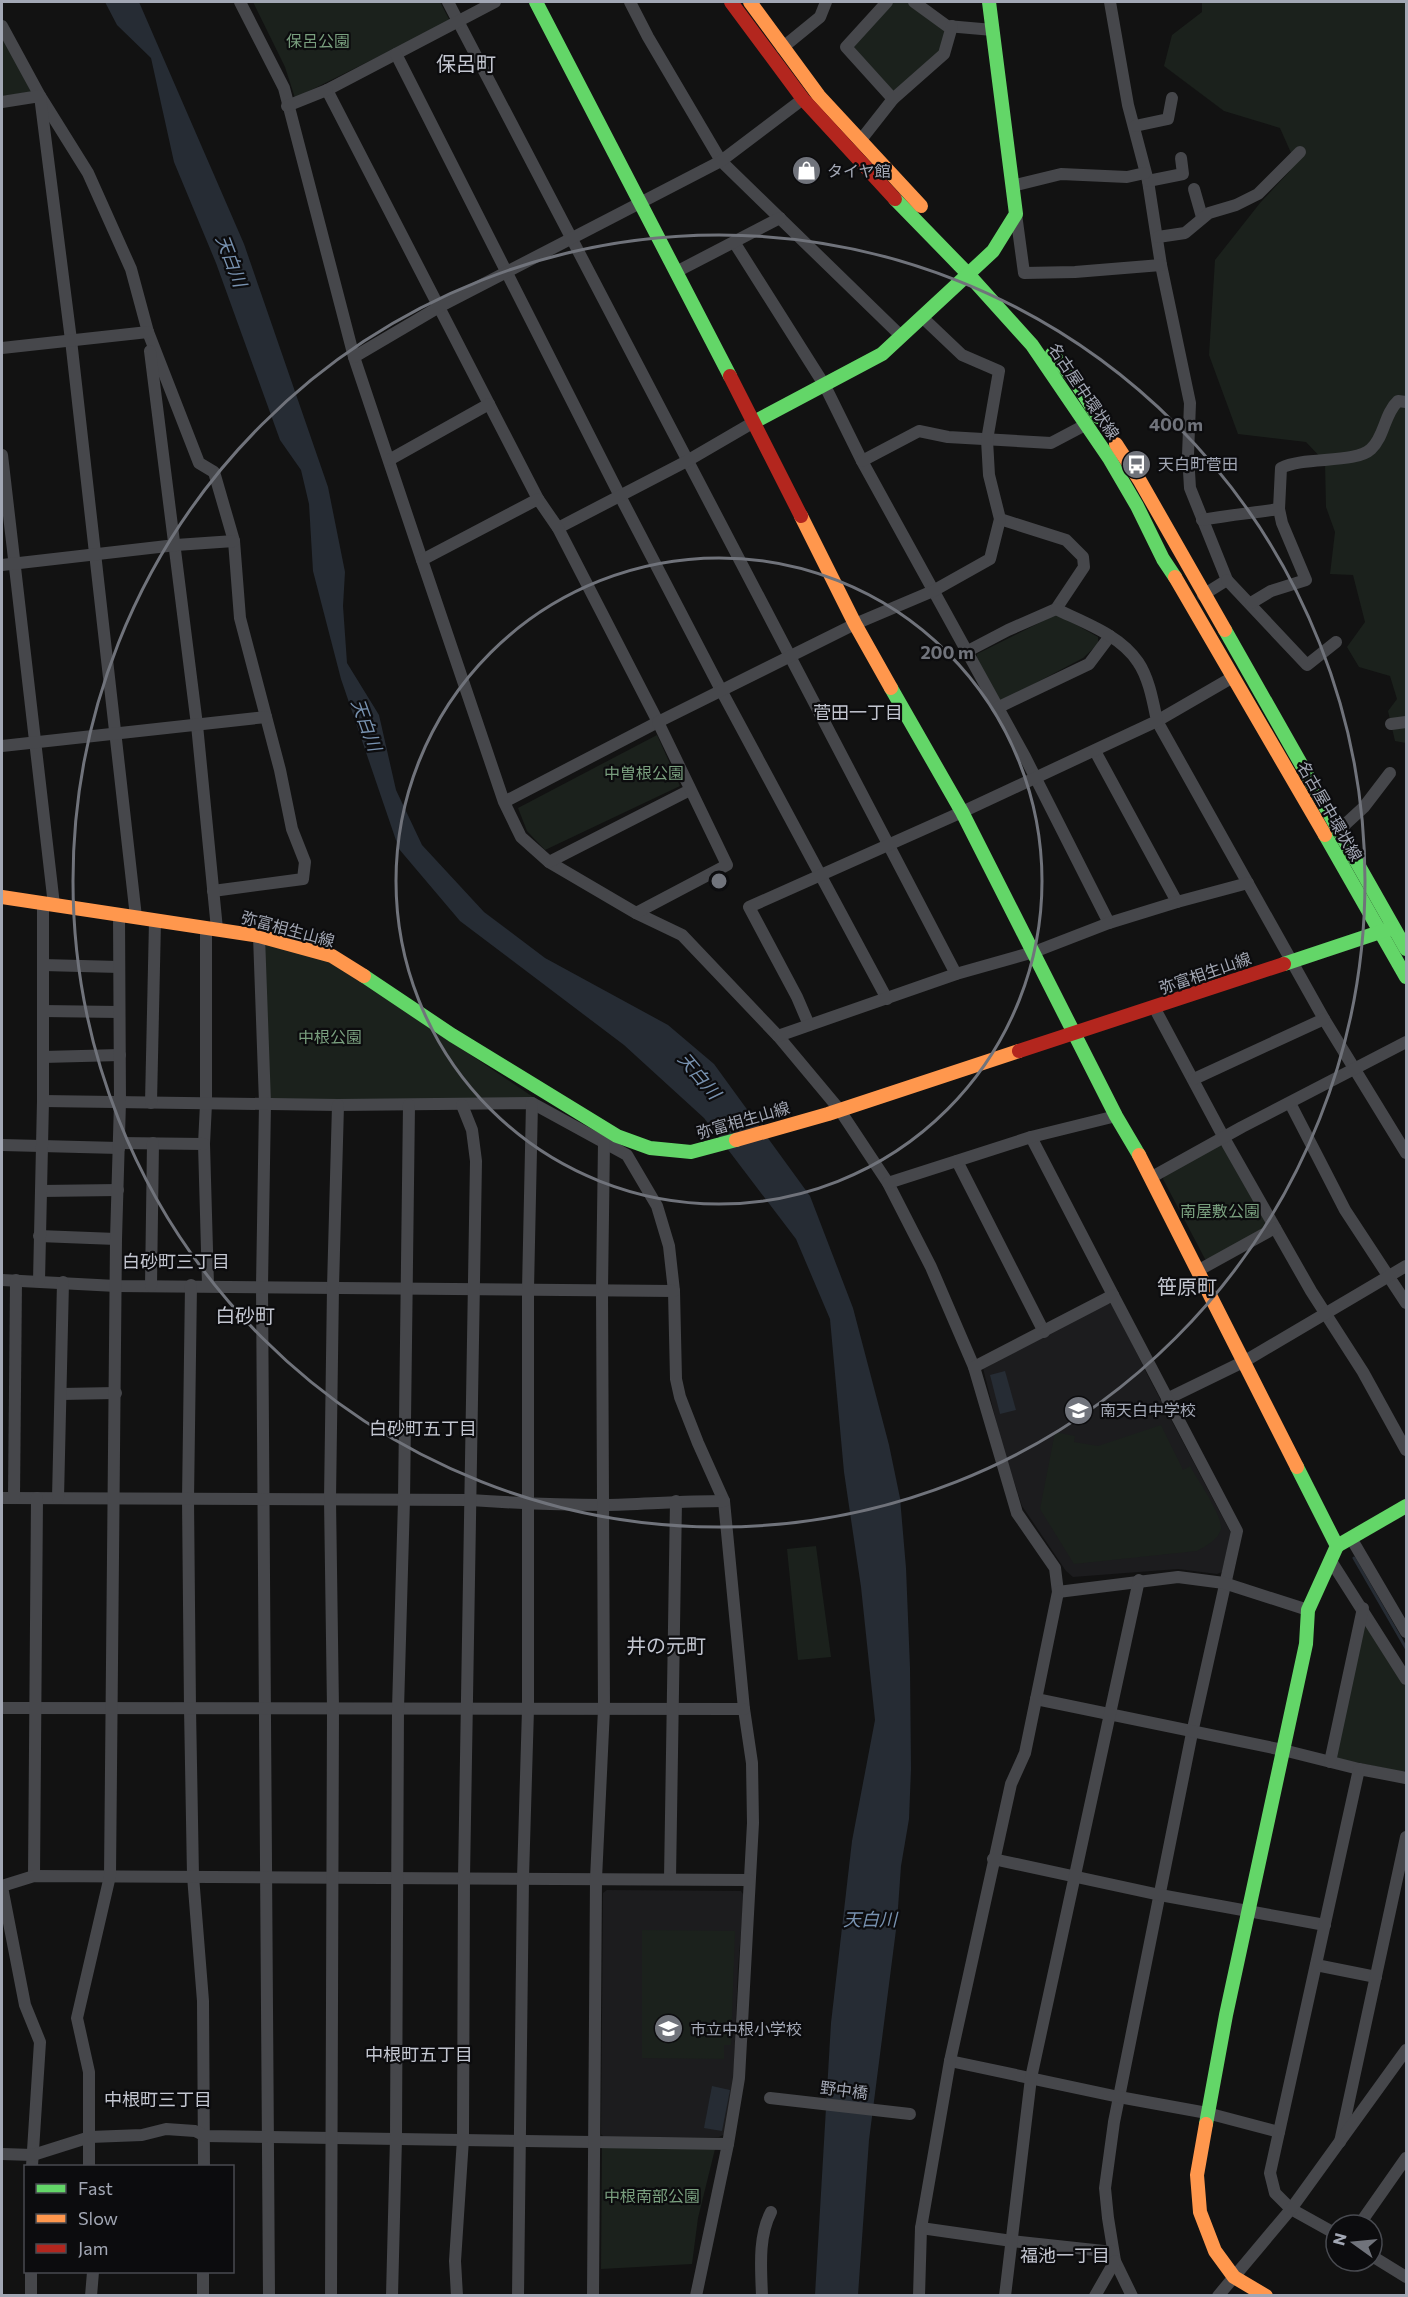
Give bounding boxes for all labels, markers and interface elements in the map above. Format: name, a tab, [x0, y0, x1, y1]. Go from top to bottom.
park label: 保呂公園	[286, 31, 350, 50]
district label: 保呂町	[436, 51, 496, 75]
shop icon: タイヤ館	[790, 155, 822, 187]
place label: タイヤ館	[827, 161, 891, 180]
water label: 天白川	[212, 231, 253, 292]
street label: 名古屋中環状線	[1045, 339, 1124, 442]
text: 400 m	[1149, 413, 1203, 435]
bus stop icon: 天白町菅田	[1121, 448, 1153, 480]
place label: 天白町菅田	[1158, 454, 1238, 473]
text: 200 m	[920, 641, 974, 663]
water label: 天白川	[347, 696, 387, 756]
district label: 菅田一丁目	[813, 701, 903, 723]
street label: 名古屋中環状線	[1294, 757, 1367, 864]
park label: 中曽根公園	[604, 763, 684, 782]
centre of rings	[709, 871, 729, 891]
street label: 弥富相生山線	[239, 907, 337, 950]
street label: 弥富相生山線	[1156, 948, 1253, 997]
park label: 中根公園	[298, 1027, 362, 1046]
water label: 天白川	[674, 1048, 727, 1105]
street label: 弥富相生山線	[694, 1097, 792, 1142]
park label: 南屋敷公園	[1180, 1201, 1260, 1220]
district label: 白砂町三丁目	[122, 1250, 230, 1272]
district label: 笹原町	[1157, 1274, 1217, 1298]
district label: 白砂町	[215, 1303, 275, 1327]
school or university icon: 南天白中学校	[1063, 1394, 1095, 1426]
place label: 南天白中学校	[1100, 1400, 1196, 1419]
district label: 白砂町五丁目	[369, 1417, 477, 1439]
district label: 井の元町	[626, 1633, 706, 1657]
water label: 天白川	[843, 1908, 899, 1930]
school or university icon: 市立中根小学校	[653, 2013, 685, 2045]
place label: 市立中根小学校	[690, 2019, 802, 2038]
district label: 中根町五丁目	[365, 2043, 473, 2065]
street label: 野中橋	[819, 2077, 869, 2102]
district label: 中根町三丁目	[104, 2088, 212, 2110]
legend	[24, 2165, 234, 2273]
text: Fast	[78, 2177, 113, 2199]
park label: 中根南部公園	[604, 2186, 700, 2205]
text: Slow	[78, 2207, 118, 2229]
north arrow	[1324, 2213, 1384, 2273]
text: N	[1328, 2231, 1350, 2247]
text: Jam	[78, 2237, 108, 2259]
district label: 福池一丁目	[1020, 2244, 1110, 2266]

